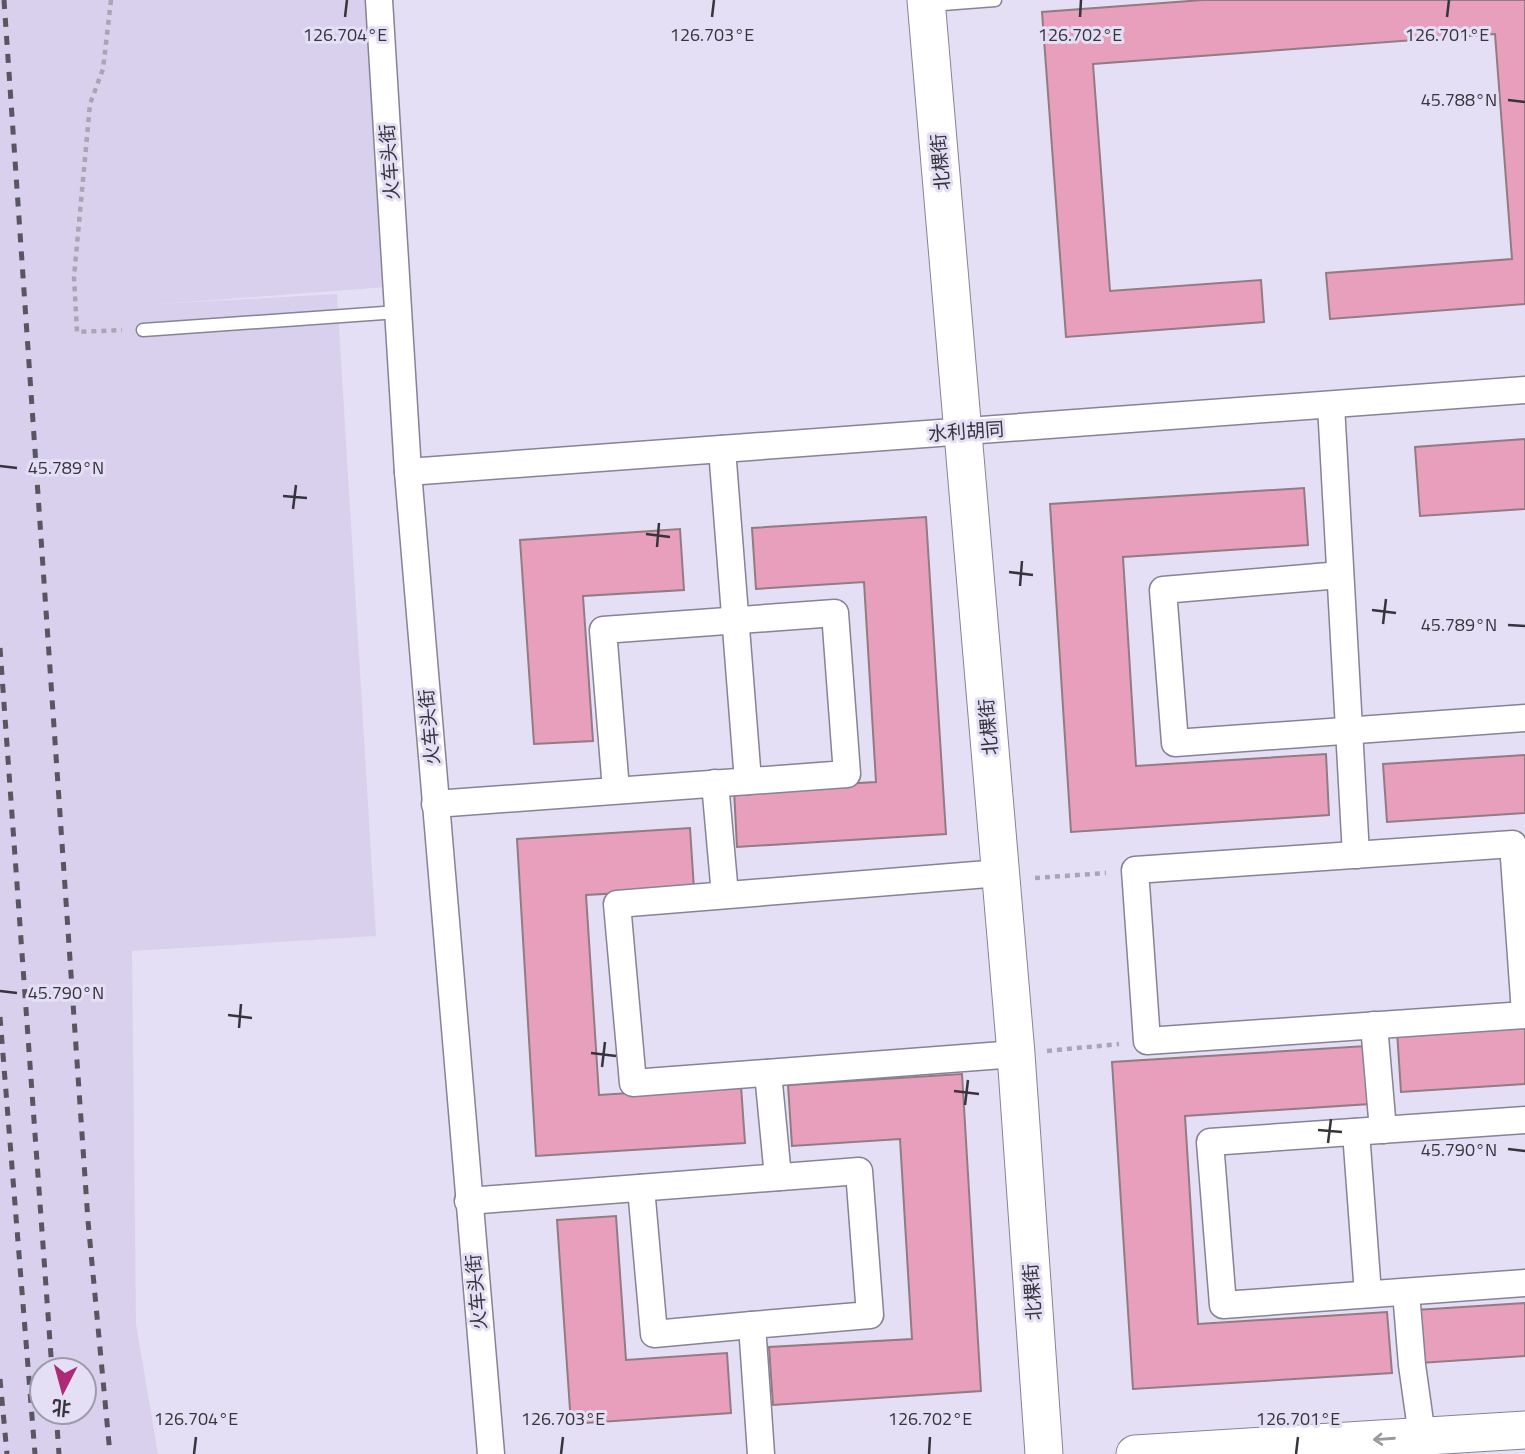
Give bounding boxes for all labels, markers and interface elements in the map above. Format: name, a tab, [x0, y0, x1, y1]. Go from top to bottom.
text: 126.704°E	[303, 21, 387, 48]
text: 126.703°E	[670, 21, 754, 48]
text: 126.702°E	[1038, 21, 1122, 48]
text: 126.701°E	[1405, 21, 1489, 48]
text: 45.788°N	[1421, 86, 1497, 113]
street label: 火车头街	[371, 123, 406, 201]
street label: 北棵街	[923, 132, 956, 192]
street label: 水利胡同	[927, 413, 1005, 448]
text: 45.789°N	[28, 454, 104, 481]
text: 45.789°N	[1421, 611, 1497, 638]
street label: 火车头街	[411, 688, 446, 766]
street label: 北棵街	[971, 697, 1004, 757]
text: 45.790°N	[28, 979, 104, 1006]
text: 45.790°N	[1421, 1136, 1497, 1163]
street label: 火车头街	[458, 1253, 493, 1331]
street label: 北棵街	[1015, 1263, 1048, 1321]
north arrow	[28, 1356, 98, 1426]
text: 北	[50, 1393, 72, 1424]
text: 126.704°E	[154, 1405, 238, 1432]
text: 126.703°E	[521, 1405, 605, 1432]
text: 126.702°E	[888, 1405, 972, 1432]
text: 126.701°E	[1256, 1405, 1340, 1432]
one-way arrow	[1373, 1433, 1395, 1446]

